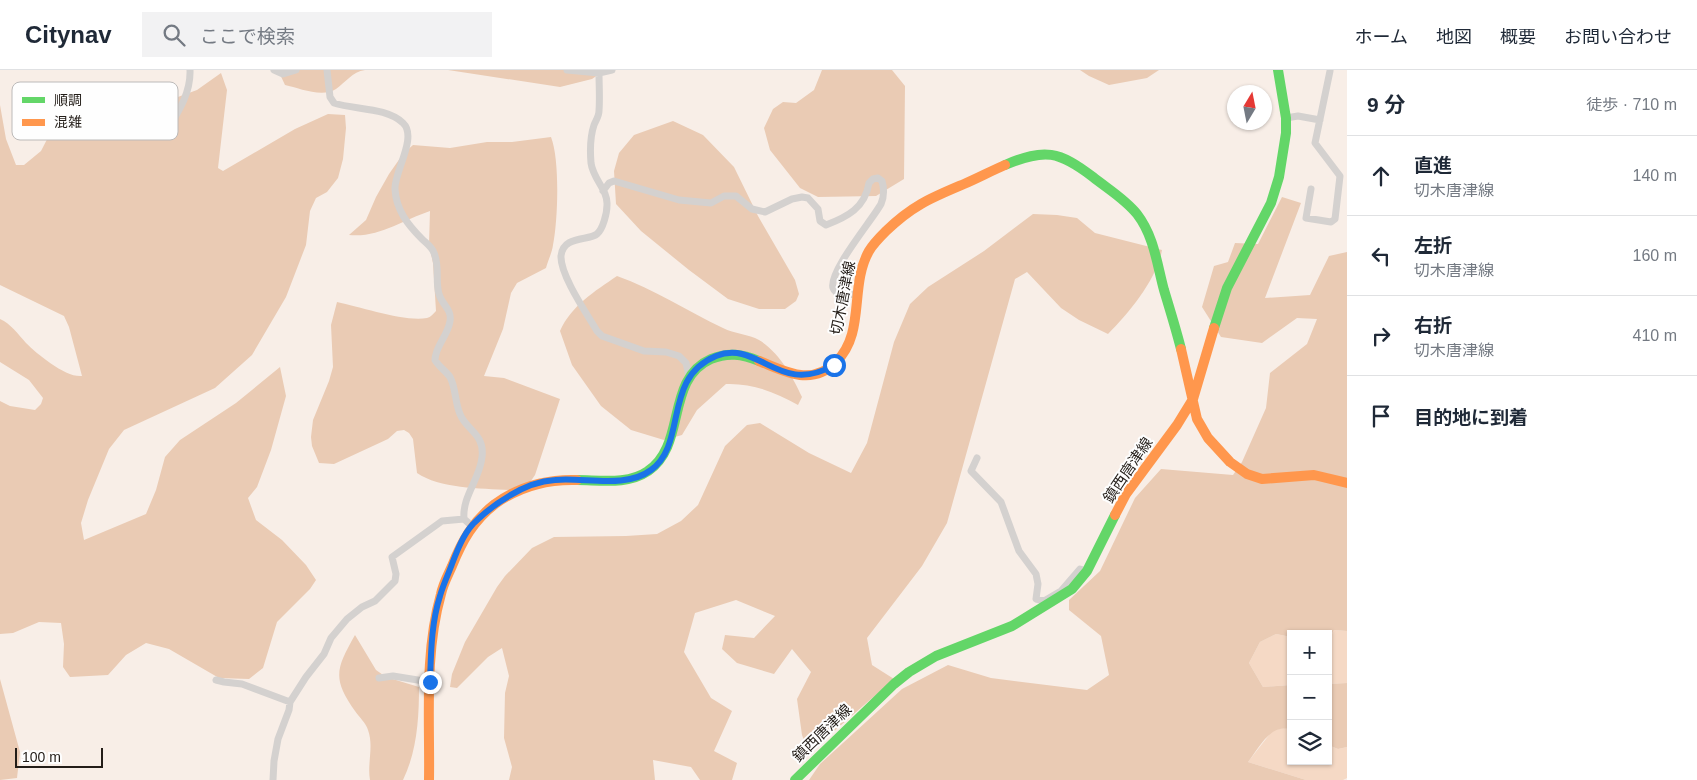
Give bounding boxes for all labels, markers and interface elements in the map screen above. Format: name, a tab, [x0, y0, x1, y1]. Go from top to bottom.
search box	[142, 12, 492, 57]
text: Citynav	[25, 21, 112, 48]
icon: search	[160, 21, 188, 49]
text: ここで検索	[200, 26, 295, 47]
text: ホーム	[1355, 27, 1408, 47]
text: 地図	[1436, 27, 1472, 47]
text: 概要	[1500, 27, 1536, 47]
text: お問い合わせ	[1564, 27, 1672, 47]
legend	[12, 82, 178, 140]
north arrow	[1227, 85, 1272, 130]
text: 順調	[54, 92, 82, 108]
text: 9 分	[1367, 93, 1406, 116]
text: 徒歩 · 710 m	[1586, 96, 1677, 113]
text: 混雑	[54, 114, 82, 130]
text: 直進	[1414, 155, 1452, 176]
icon: ahead	[1367, 162, 1395, 190]
text: 140 m	[1633, 167, 1677, 184]
text: 切木唐津線	[1414, 182, 1494, 199]
text: 左折	[1414, 235, 1452, 256]
icon: left	[1367, 242, 1395, 270]
text: 160 m	[1633, 247, 1677, 264]
street label: 切木唐津線	[827, 259, 858, 336]
text: 切木唐津線	[1414, 262, 1494, 279]
text: 右折	[1414, 315, 1452, 336]
icon: right	[1367, 322, 1395, 350]
text: 410 m	[1633, 327, 1677, 344]
text: 切木唐津線	[1414, 342, 1494, 359]
route start	[823, 354, 846, 377]
icon: arrive	[1367, 402, 1395, 430]
text: 目的地に到着	[1414, 407, 1528, 428]
street label: 鎮西唐津線	[1100, 434, 1156, 506]
map controls	[1287, 630, 1332, 765]
button: +	[1287, 630, 1332, 675]
route end	[419, 671, 442, 694]
button: −	[1287, 675, 1332, 720]
street label: 鎮西唐津線	[789, 700, 855, 765]
button: layers	[1287, 720, 1332, 765]
scale bar	[15, 745, 102, 768]
text: 100 m	[22, 749, 61, 765]

